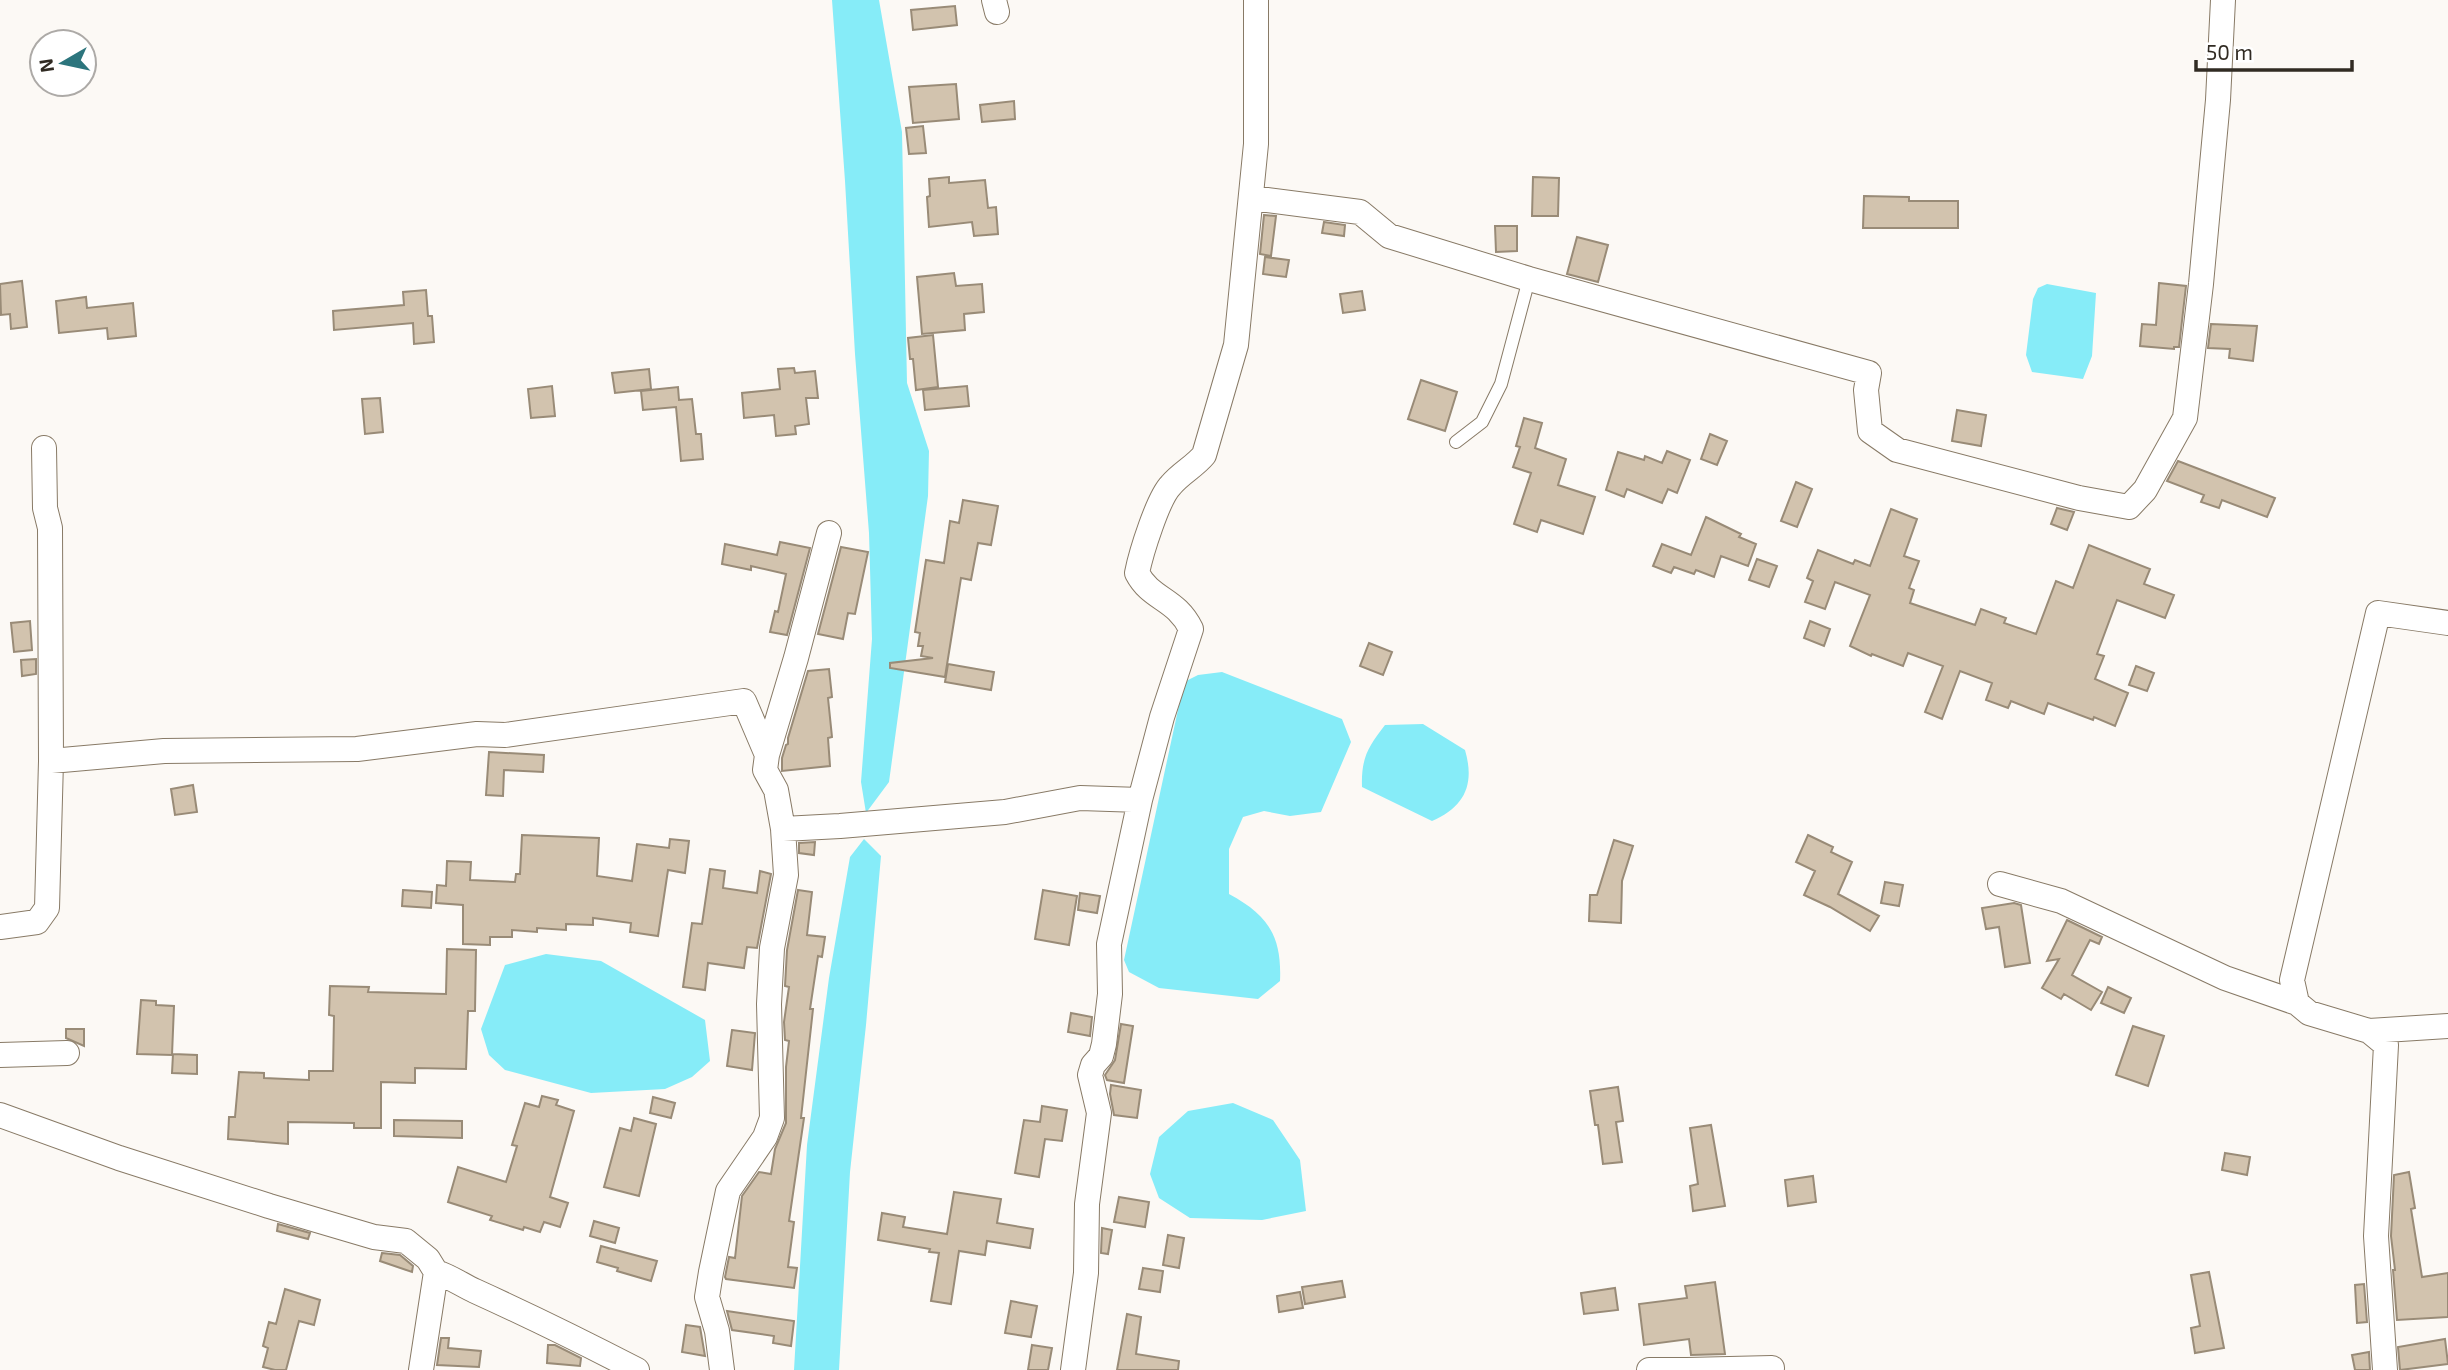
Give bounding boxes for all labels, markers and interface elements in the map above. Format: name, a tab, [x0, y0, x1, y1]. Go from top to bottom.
north arrow	[28, 28, 98, 98]
scale bar	[2196, 28, 2352, 72]
text: 50 m	[2206, 39, 2253, 64]
text: N	[33, 57, 58, 74]

